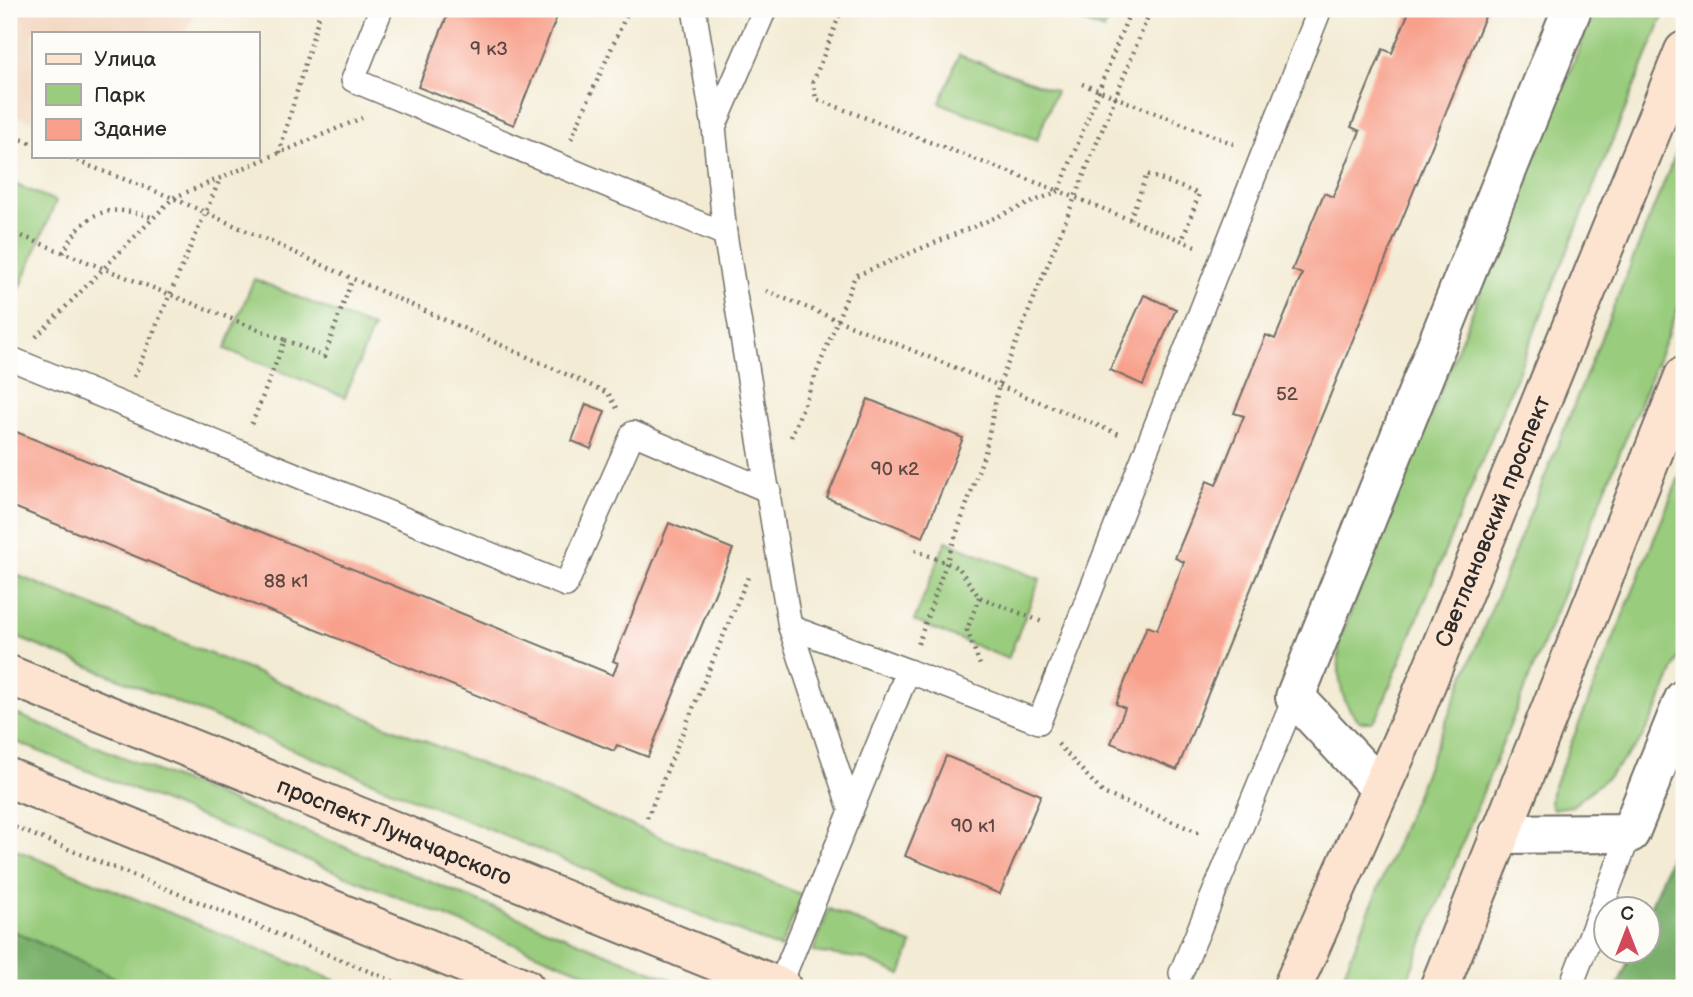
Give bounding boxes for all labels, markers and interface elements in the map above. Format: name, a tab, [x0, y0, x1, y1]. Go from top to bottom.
legend	[32, 32, 259, 158]
house number: 9 к3	[470, 38, 508, 61]
text: Улица	[94, 47, 157, 72]
text: Парк	[94, 83, 145, 108]
text: Здание	[94, 117, 167, 142]
house number: 52	[1276, 383, 1299, 406]
street label: Светлановский проспект	[1430, 391, 1557, 652]
house number: 90 к2	[871, 458, 920, 481]
house number: 88 к1	[264, 570, 308, 593]
street label: проспект Луначарского	[273, 772, 516, 892]
house number: 90 к1	[951, 815, 995, 838]
north arrow	[1592, 895, 1662, 965]
text: С	[1620, 903, 1634, 926]

